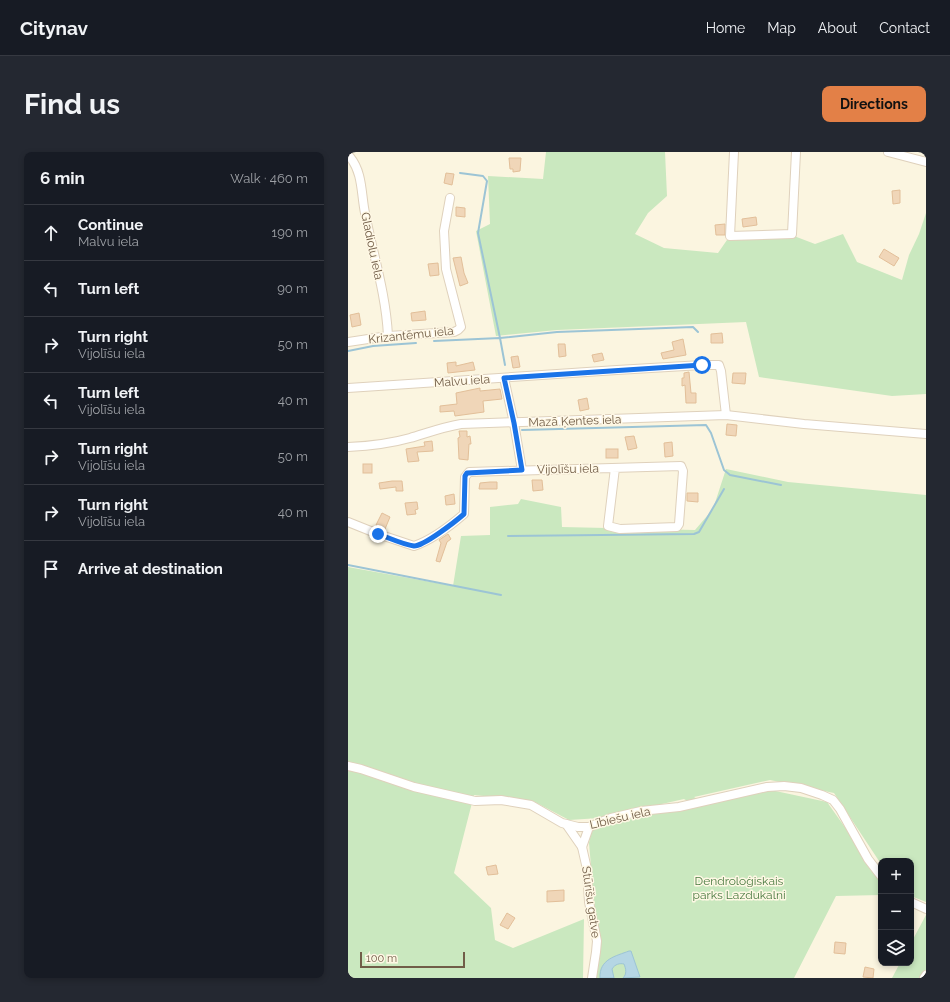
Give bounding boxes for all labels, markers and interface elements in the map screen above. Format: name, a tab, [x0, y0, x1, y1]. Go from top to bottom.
text: Citynav	[20, 17, 88, 39]
text: Home	[706, 20, 745, 36]
text: Map	[767, 20, 796, 36]
text: About	[818, 20, 857, 36]
text: Contact	[879, 20, 930, 36]
button: Directions	[822, 86, 926, 122]
text: Find us	[24, 88, 120, 121]
text: 6 min	[40, 168, 85, 188]
text: Walk · 460 m	[230, 171, 308, 186]
street label: Gladiolu iela	[358, 211, 386, 281]
text: Continue	[78, 216, 143, 234]
icon: ahead	[40, 222, 62, 244]
text: 190 m	[272, 225, 308, 240]
text: Malvu iela	[78, 234, 139, 249]
icon: left	[40, 278, 62, 300]
text: Turn left	[78, 280, 139, 298]
text: 90 m	[277, 281, 308, 296]
street label: Krizantēmu iela	[368, 324, 454, 346]
text: Turn right	[78, 328, 148, 346]
icon: right	[40, 334, 62, 356]
text: 50 m	[278, 337, 308, 352]
text: Vijolīšu iela	[78, 346, 145, 361]
route start	[693, 356, 711, 374]
street label: Malvu iela	[434, 372, 490, 390]
text: Turn left	[78, 384, 139, 402]
icon: left	[40, 390, 62, 412]
text: 40 m	[278, 393, 308, 408]
text: Vijolīšu iela	[78, 402, 145, 417]
street label: Mazā Ķentes iela	[528, 412, 622, 430]
text: Turn right	[78, 440, 148, 458]
icon: right	[40, 446, 62, 468]
text: 50 m	[278, 449, 308, 464]
text: Vijolīšu iela	[78, 458, 145, 473]
street label: Vijolīšu iela	[537, 461, 599, 477]
text: Turn right	[78, 496, 148, 514]
icon: right	[40, 502, 62, 524]
text: 40 m	[278, 505, 308, 520]
text: Vijolīšu iela	[78, 514, 145, 529]
route end	[369, 525, 387, 543]
icon: arrive	[40, 558, 62, 580]
text: Arrive at destination	[78, 560, 223, 578]
street label: Lībiešu iela	[588, 804, 652, 832]
map controls	[878, 858, 914, 966]
button: +	[878, 858, 914, 894]
street label: Stūrīšu gatve	[579, 865, 603, 939]
park label: Dendroloģiskais parks Lazdukalni	[692, 874, 786, 902]
button: −	[878, 894, 914, 930]
button: layers	[878, 930, 914, 966]
scale bar	[360, 950, 465, 969]
text: 100 m	[366, 952, 397, 965]

